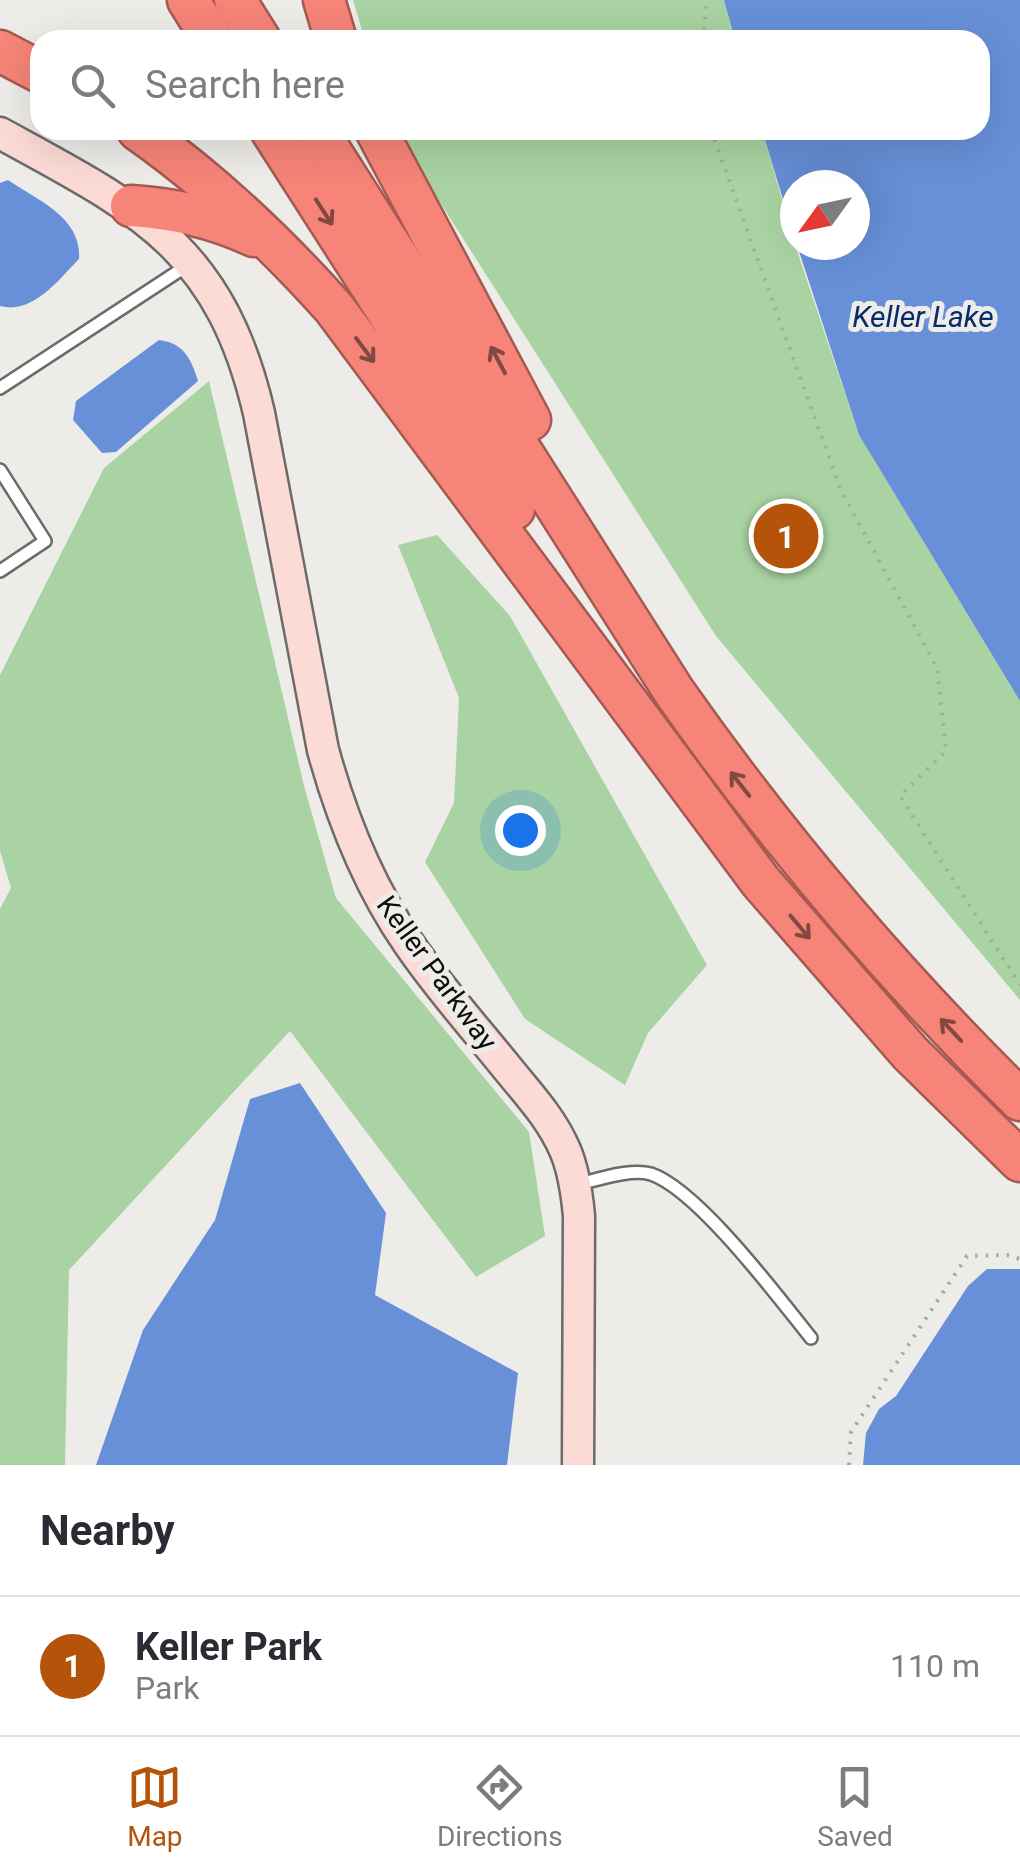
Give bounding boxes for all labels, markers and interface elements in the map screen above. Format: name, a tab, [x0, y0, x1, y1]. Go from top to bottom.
search box	[30, 30, 990, 140]
icon: search	[65, 58, 120, 113]
text: Search here	[145, 63, 345, 107]
north arrow	[780, 170, 870, 260]
one-way arrow	[313, 197, 334, 226]
water label: Keller Lake	[852, 299, 994, 334]
one-way arrow	[354, 336, 375, 363]
one-way arrow	[488, 345, 507, 375]
pin: 1	[754, 498, 818, 574]
one-way arrow	[729, 771, 751, 797]
your location	[495, 805, 546, 856]
street label: Keller Parkway	[370, 889, 504, 1057]
one-way arrow	[788, 914, 811, 939]
one-way arrow	[940, 1018, 963, 1043]
text: Nearby	[40, 1506, 175, 1555]
text: Keller Park	[135, 1625, 322, 1669]
text: 1	[63, 1647, 82, 1685]
text: 110 m	[890, 1647, 980, 1685]
text: Park	[135, 1669, 199, 1707]
tab: Map	[127, 1760, 183, 1853]
tab: Directions	[437, 1760, 563, 1853]
tab: Saved	[817, 1760, 893, 1853]

